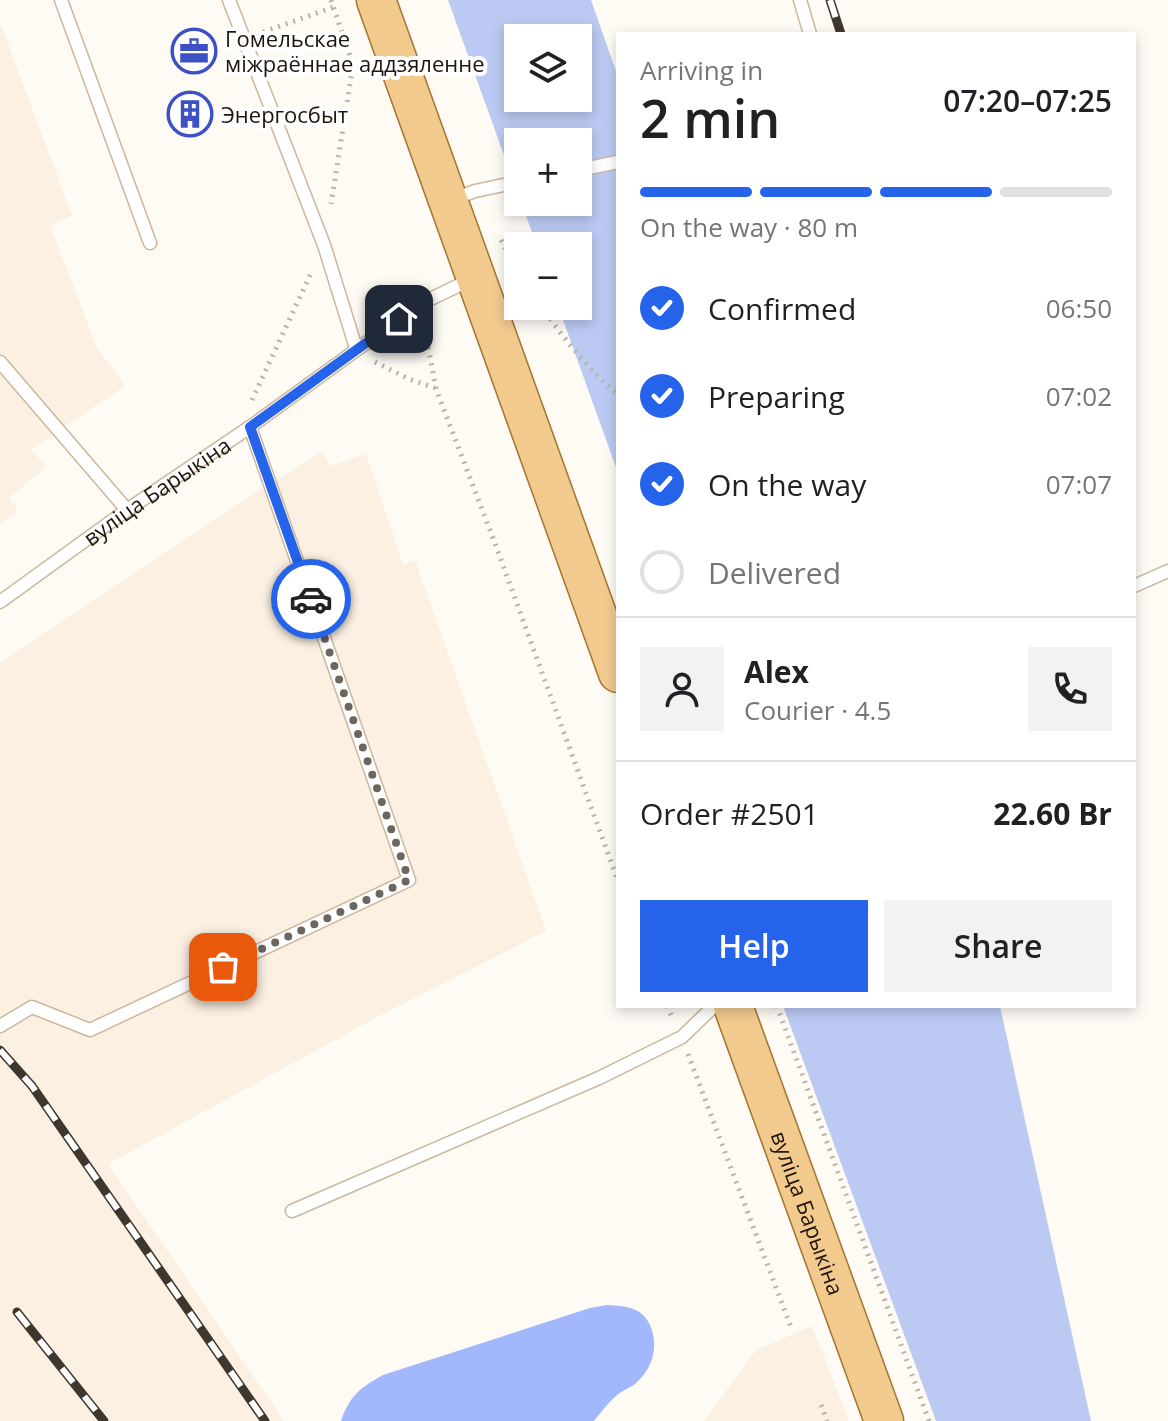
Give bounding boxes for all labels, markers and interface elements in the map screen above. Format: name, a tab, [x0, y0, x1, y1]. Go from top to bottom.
place label: Гомельскае міжраённае аддзяленне	[225, 23, 485, 78]
map controls	[504, 24, 592, 320]
button: layers	[504, 24, 592, 112]
office icon: Гомельскае міжраённае аддзяленне	[170, 27, 218, 75]
text: Arriving in	[640, 52, 763, 88]
text: 07:20–07:25	[943, 80, 1112, 121]
text: 2 min	[640, 82, 780, 153]
building icon: Энергосбыт	[166, 90, 214, 138]
place label: Энергосбыт	[221, 99, 348, 129]
button: +	[504, 128, 592, 216]
text: On the way · 80 m	[640, 209, 858, 245]
button: −	[504, 232, 592, 320]
pin	[365, 285, 433, 353]
icon: check	[640, 286, 684, 330]
text: Confirmed	[708, 288, 856, 329]
text: 06:50	[1046, 290, 1112, 326]
icon: home	[377, 297, 421, 341]
icon: check	[640, 374, 684, 418]
text: Preparing	[708, 376, 845, 417]
text: 07:02	[1046, 378, 1112, 414]
street label: вуліца Барыкіна	[77, 430, 236, 552]
icon: check	[640, 462, 684, 506]
text: On the way	[708, 464, 866, 505]
text: 07:07	[1046, 466, 1112, 502]
text: Delivered	[708, 552, 841, 593]
courier	[271, 559, 351, 639]
icon: car	[289, 577, 333, 621]
button: person	[640, 647, 724, 731]
button: phone	[1028, 647, 1112, 731]
text: Alex	[744, 651, 809, 692]
text: Courier · 4.5	[744, 692, 891, 728]
text: Order #2501	[640, 793, 819, 834]
text: 22.60 Br	[993, 793, 1112, 834]
button: Help	[640, 900, 868, 992]
button: Share	[884, 900, 1112, 992]
pin	[189, 933, 257, 1001]
icon: bag	[201, 945, 245, 989]
street label: вуліца Барыкіна	[765, 1126, 852, 1299]

